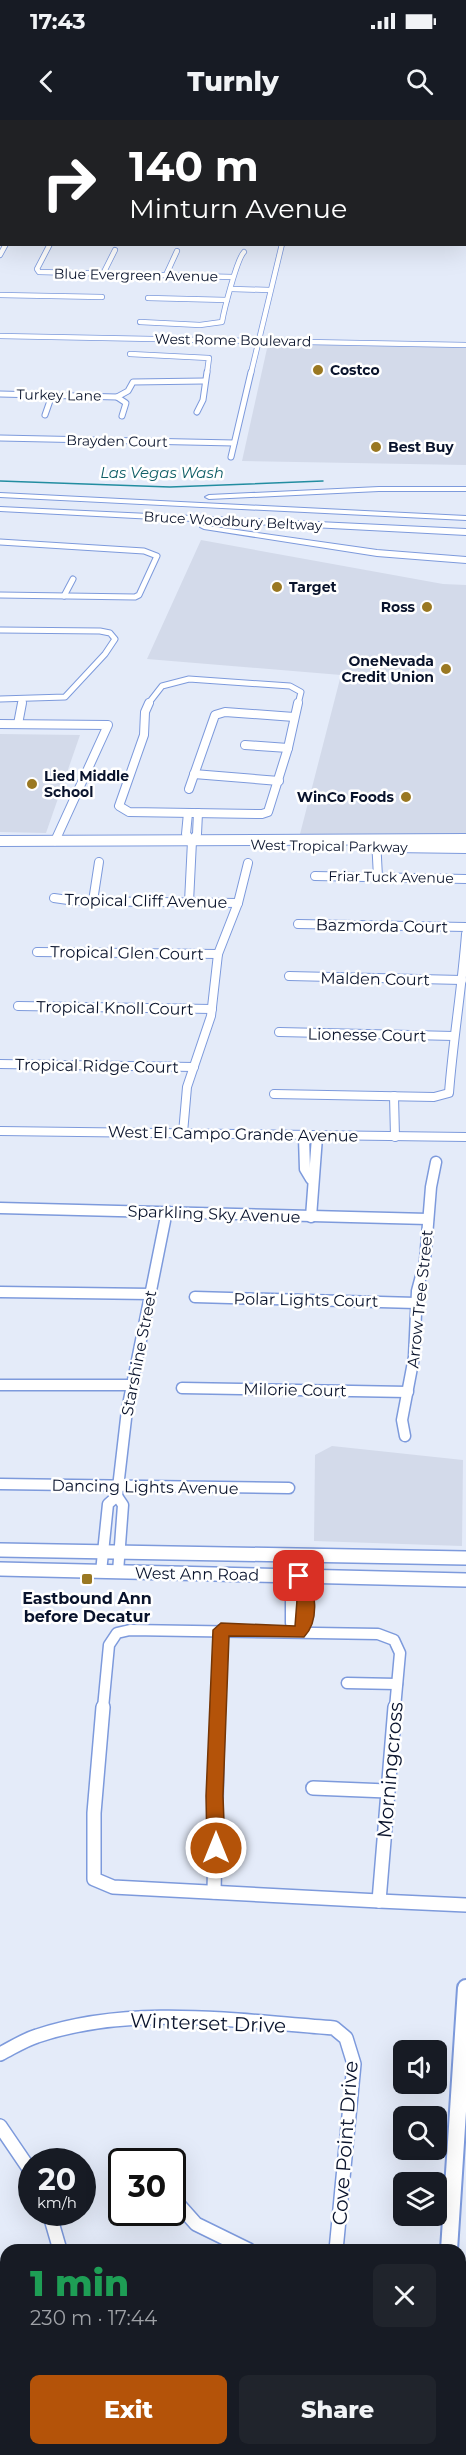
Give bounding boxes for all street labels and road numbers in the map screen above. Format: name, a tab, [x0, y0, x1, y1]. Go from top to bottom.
street label: Blue Evergreen Avenue	[54, 265, 218, 285]
street label: West Rome Boulevard	[155, 330, 311, 350]
street label: Turkey Lane	[16, 385, 102, 405]
street label: Brayden Court	[66, 431, 168, 451]
street label: Bruce Woodbury Beltway	[143, 507, 323, 535]
street label: West Tropical Parkway	[250, 836, 408, 856]
street label: Friar Tuck Avenue	[328, 867, 454, 887]
street label: Tropical Cliff Avenue	[64, 890, 228, 912]
street label: Bazmorda Court	[316, 915, 449, 937]
street label: Tropical Glen Court	[50, 942, 204, 964]
street label: Malden Court	[320, 969, 430, 989]
street label: Tropical Knoll Court	[36, 997, 194, 1019]
street label: Lionesse Court	[308, 1024, 427, 1046]
street label: Tropical Ridge Court	[15, 1055, 180, 1077]
street label: West El Campo Grande Avenue	[108, 1122, 358, 1146]
street label: Sparkling Sky Avenue	[127, 1201, 301, 1227]
street label: Arrow Tree Street	[403, 1228, 437, 1369]
street label: Starshine Street	[117, 1288, 161, 1418]
street label: Polar Lights Court	[234, 1289, 379, 1311]
street label: Milorie Court	[243, 1380, 347, 1400]
street label: Dancing Lights Avenue	[51, 1476, 239, 1498]
street label: West Ann Road	[135, 1563, 259, 1585]
street label: Morningcross	[372, 1701, 408, 1839]
street label: Winterset Drive	[130, 2008, 286, 2038]
street label: Cove Point Drive	[327, 2060, 363, 2226]

